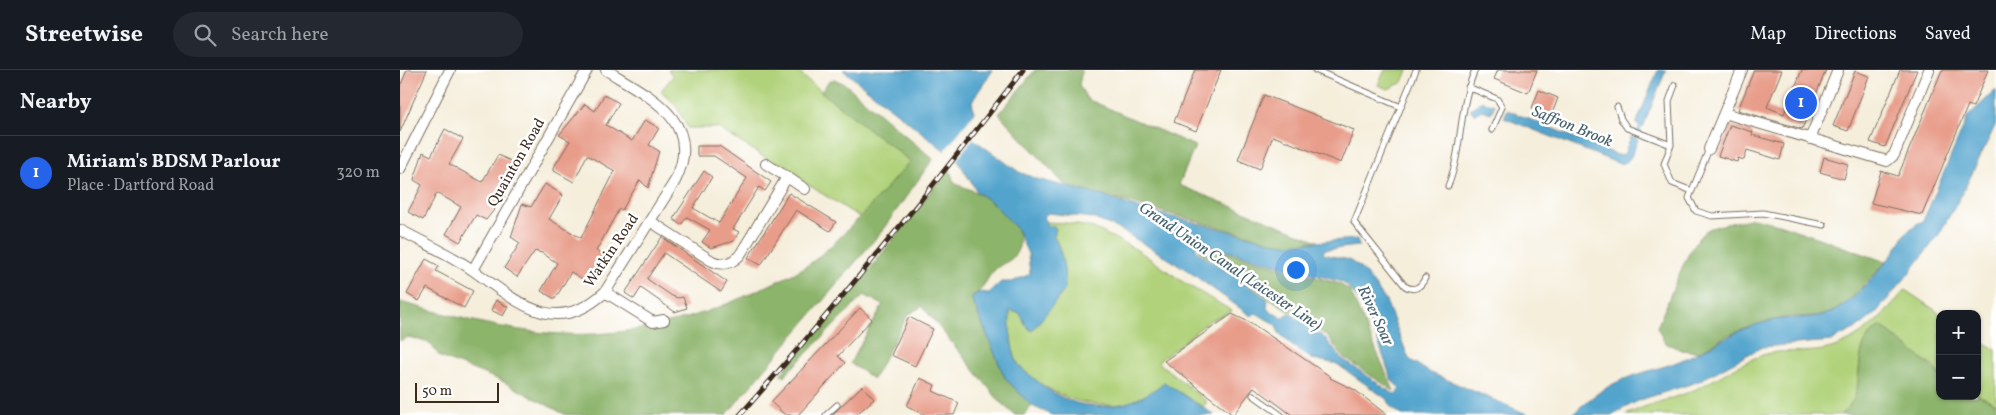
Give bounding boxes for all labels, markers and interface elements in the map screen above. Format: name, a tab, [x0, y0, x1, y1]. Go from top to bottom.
search box	[173, 12, 523, 57]
text: Streetwise	[25, 18, 143, 52]
icon: search	[191, 21, 219, 49]
text: Search here	[231, 22, 328, 48]
text: Map	[1750, 22, 1786, 47]
text: Directions	[1814, 22, 1897, 47]
text: Saved	[1925, 22, 1971, 47]
pin: 1	[1785, 84, 1817, 122]
text: Nearby	[20, 88, 91, 117]
water label: Saffron Brook	[1528, 101, 1616, 153]
street label: Quainton Road	[483, 115, 551, 211]
text: Miriam's BDSM Parlour	[67, 149, 281, 175]
text: 1	[33, 162, 39, 184]
text: 320 m	[336, 162, 380, 184]
text: Place · Dartford Road	[67, 175, 214, 197]
water label: Grand Union Canal (Leicester Line)	[1134, 197, 1326, 337]
street label: Watkin Road	[580, 210, 644, 292]
your location	[1283, 257, 1309, 283]
water label: River Soar	[1351, 282, 1399, 351]
map controls	[1936, 310, 1981, 400]
button: +	[1936, 310, 1981, 355]
button: −	[1936, 355, 1981, 400]
scale bar	[415, 380, 499, 403]
text: 50 m	[422, 382, 452, 401]

